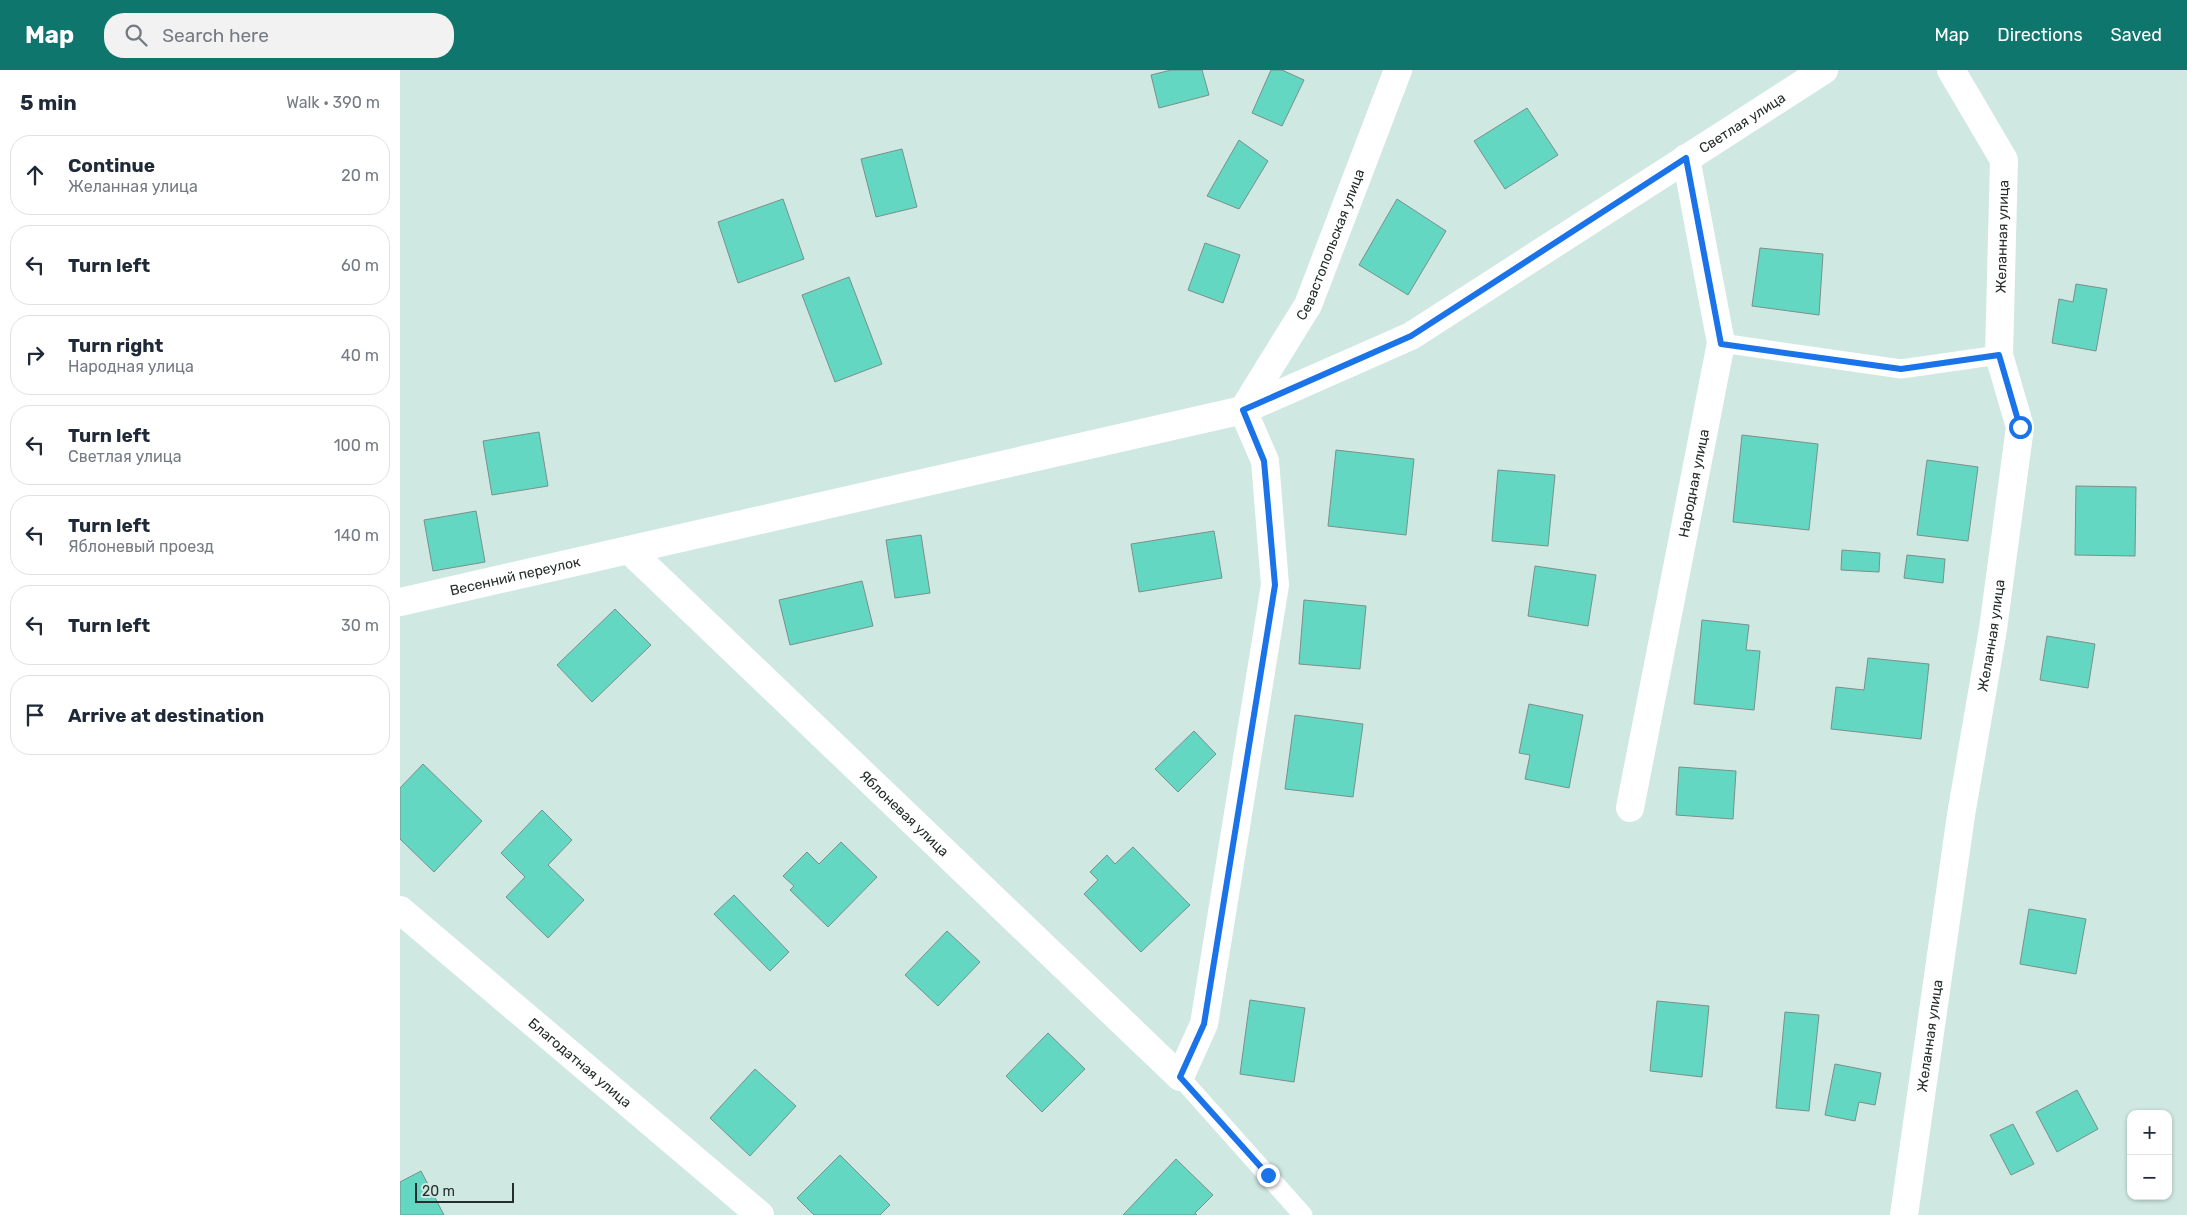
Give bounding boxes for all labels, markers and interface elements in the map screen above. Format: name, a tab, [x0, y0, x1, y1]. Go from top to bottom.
search box	[104, 13, 454, 58]
text: Map	[25, 21, 74, 49]
icon: search	[122, 21, 150, 49]
text: Search here	[162, 24, 269, 47]
text: Map	[1934, 24, 1969, 46]
text: Directions	[1997, 24, 2083, 46]
text: Saved	[2111, 24, 2162, 46]
street label: Светлая улица	[1696, 89, 1789, 157]
text: 5 min	[20, 90, 77, 115]
text: Walk · 390 m	[286, 93, 380, 112]
text: Continue	[68, 154, 155, 177]
icon: ahead	[21, 161, 49, 189]
text: 20 m	[341, 166, 379, 185]
street label: Севастопольская улица	[1292, 166, 1368, 323]
text: Желанная улица	[68, 177, 198, 196]
street label: Желанная улица	[1992, 180, 2012, 294]
icon: left	[21, 251, 49, 279]
text: Turn left	[68, 254, 150, 277]
text: 60 m	[341, 256, 379, 275]
text: Turn right	[68, 334, 163, 357]
icon: right	[21, 341, 49, 369]
text: 40 m	[341, 346, 379, 365]
text: Народная улица	[68, 357, 194, 376]
route start	[2009, 416, 2032, 439]
text: Turn left	[68, 424, 150, 447]
street label: Народная улица	[1675, 427, 1712, 539]
icon: left	[21, 431, 49, 459]
text: 100 m	[334, 436, 379, 455]
text: Светлая улица	[68, 447, 182, 466]
text: Turn left	[68, 514, 150, 537]
icon: left	[21, 521, 49, 549]
text: 140 m	[334, 526, 379, 545]
text: Яблоневый проезд	[68, 537, 214, 556]
street label: Весенний переулок	[448, 553, 582, 599]
street label: Желанная улица	[1974, 578, 2008, 693]
icon: left	[21, 611, 49, 639]
text: Turn left	[68, 614, 150, 637]
text: 30 m	[341, 616, 379, 635]
icon: arrive	[21, 701, 49, 729]
text: Arrive at destination	[68, 704, 264, 727]
street label: Яблоневая улица	[856, 767, 952, 860]
street label: Желанная улица	[1913, 978, 1946, 1093]
street label: Благодатная улица	[525, 1014, 635, 1111]
map controls	[2127, 1110, 2172, 1200]
button: +	[2127, 1110, 2172, 1155]
button: −	[2127, 1155, 2172, 1200]
route end	[1257, 1164, 1280, 1187]
scale bar	[415, 1180, 514, 1203]
text: 20 m	[422, 1183, 455, 1200]

